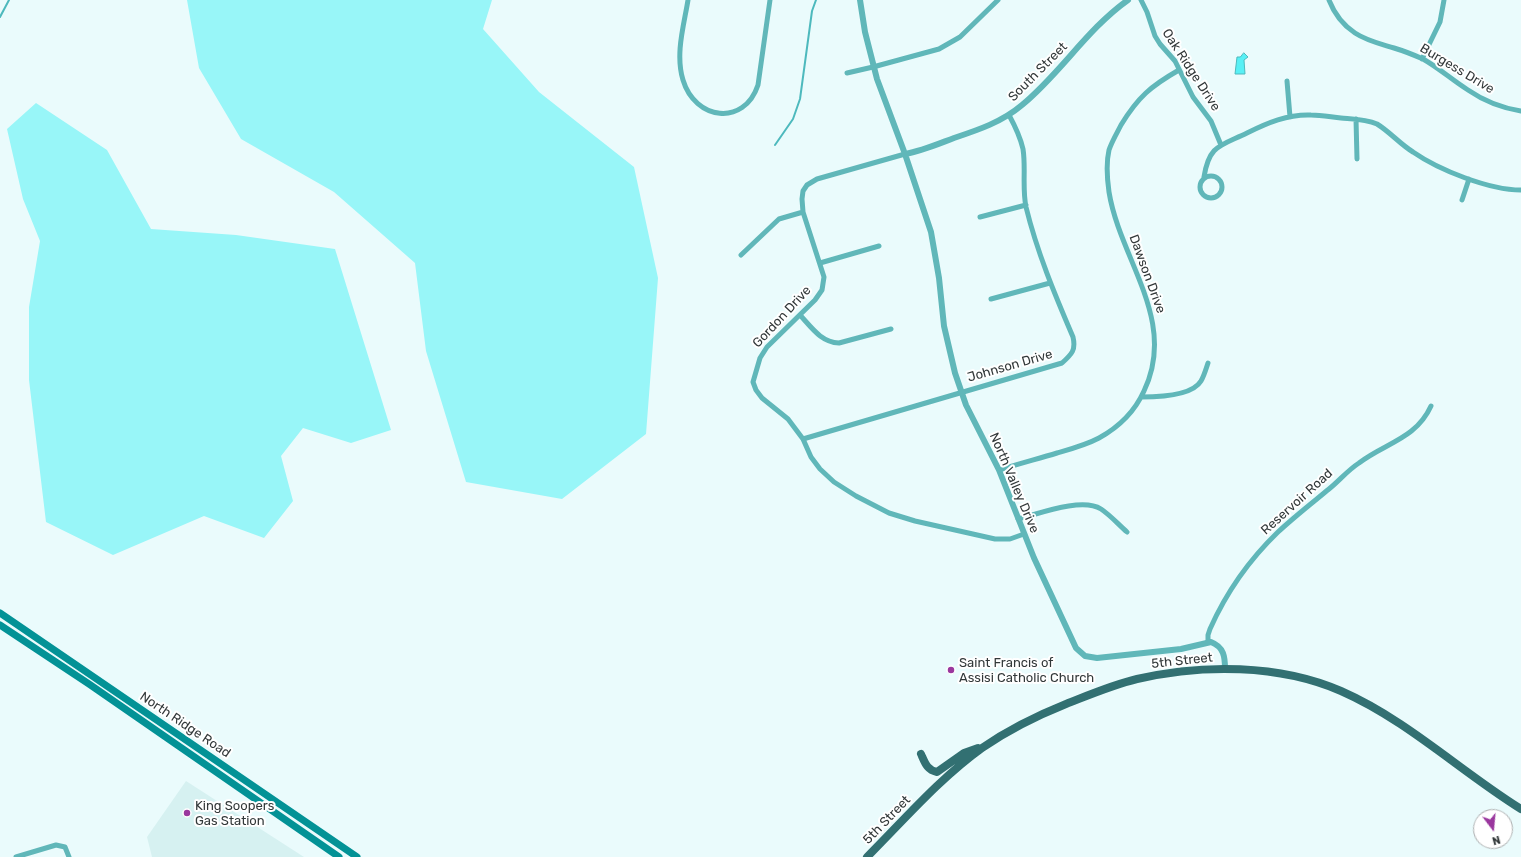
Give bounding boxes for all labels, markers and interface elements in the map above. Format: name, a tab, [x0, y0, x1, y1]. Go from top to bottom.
street label: Oak Ridge Drive	[1159, 26, 1223, 114]
street label: South Street	[1005, 39, 1071, 105]
street label: Burgess Drive	[1417, 41, 1497, 97]
street label: Dawson Drive	[1126, 232, 1168, 316]
street label: Gordon Drive	[749, 283, 815, 351]
street label: Johnson Drive	[966, 346, 1054, 386]
street label: North Valley Drive	[986, 430, 1042, 536]
street label: Reservoir Road	[1258, 466, 1336, 538]
street label: 5th Street	[1151, 650, 1213, 672]
place label: Saint Francis of Assisi Catholic Church	[959, 655, 1094, 686]
marker: Saint Francis of Assisi Catholic Church	[946, 665, 956, 675]
street label: North Ridge Road	[137, 689, 233, 761]
street label: 5th Street	[860, 792, 914, 848]
place label: King Soopers Gas Station	[195, 798, 274, 829]
marker: King Soopers Gas Station	[182, 808, 192, 818]
north arrow	[1473, 809, 1513, 849]
text: N	[1491, 833, 1502, 847]

